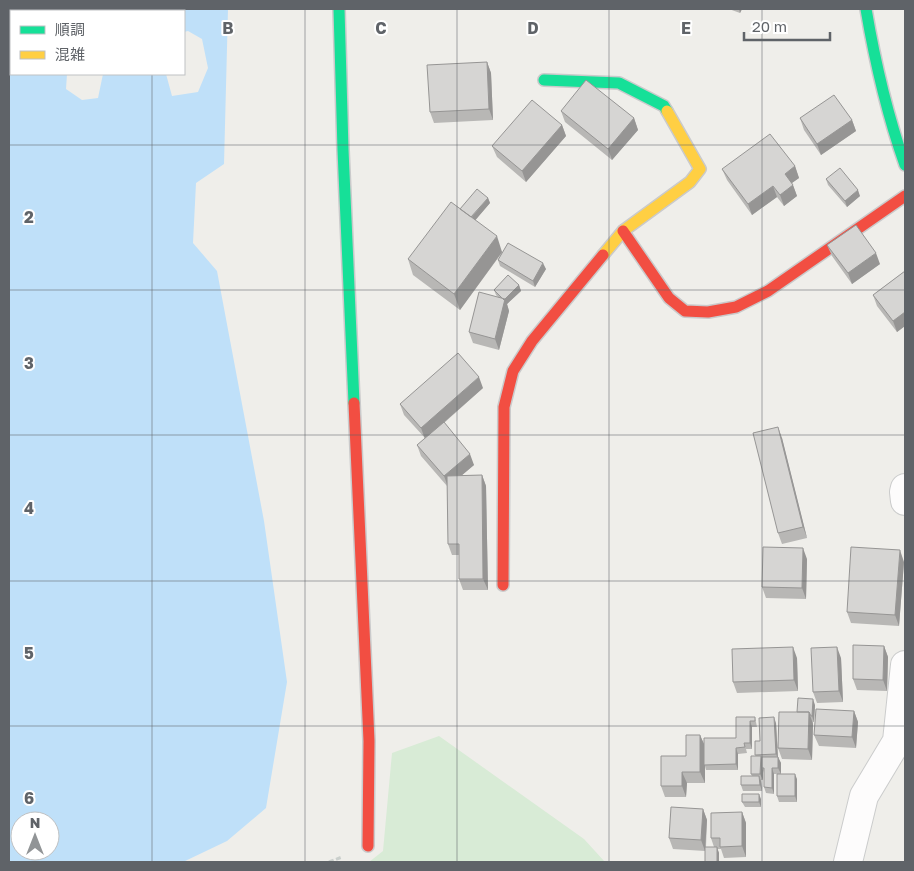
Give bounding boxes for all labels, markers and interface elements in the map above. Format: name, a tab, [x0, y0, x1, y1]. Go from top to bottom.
legend	[10, 10, 185, 75]
scale bar	[744, 10, 830, 42]
text: 20 m	[752, 17, 787, 35]
text: B	[222, 18, 234, 38]
text: C	[375, 18, 387, 38]
text: D	[527, 18, 539, 38]
text: E	[681, 18, 691, 38]
text: 順調	[55, 20, 85, 38]
text: 混雑	[55, 45, 85, 63]
text: 2	[24, 207, 34, 227]
text: 3	[24, 353, 34, 373]
text: 4	[24, 498, 34, 518]
text: 5	[24, 643, 34, 663]
text: 6	[24, 788, 34, 808]
north arrow	[10, 811, 60, 861]
text: N	[30, 814, 40, 831]

